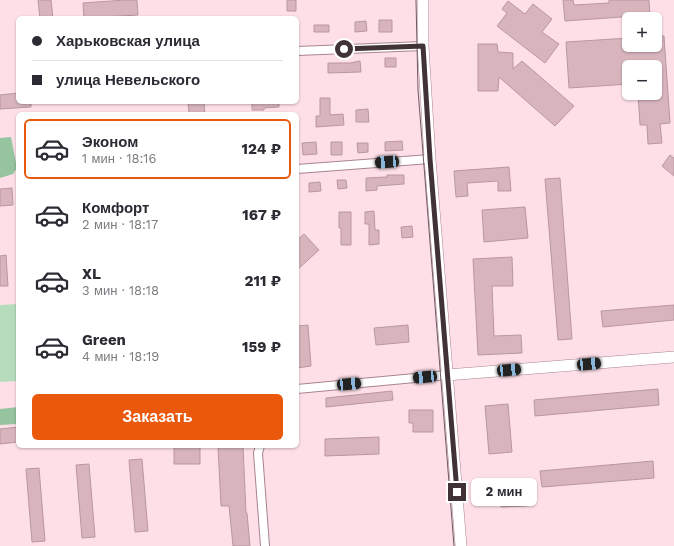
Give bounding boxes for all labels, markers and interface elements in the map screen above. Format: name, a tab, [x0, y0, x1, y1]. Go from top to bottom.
map controls	[622, 12, 662, 100]
button: +	[622, 12, 662, 52]
text: Харьковская улица	[56, 32, 200, 50]
route start	[335, 40, 353, 58]
button: −	[622, 60, 662, 100]
text: улица Невельского	[56, 71, 200, 89]
icon: car	[34, 131, 70, 167]
text: Эконом	[82, 133, 138, 151]
text: 124 ₽	[241, 140, 281, 158]
text: 1 мин · 18:16	[82, 151, 156, 166]
car	[375, 155, 399, 169]
icon: car	[34, 197, 70, 233]
text: Комфорт	[82, 199, 149, 217]
text: 167 ₽	[242, 206, 281, 224]
text: 2 мин · 18:17	[82, 217, 158, 232]
icon: car	[34, 263, 70, 299]
text: XL	[82, 265, 101, 283]
text: 211 ₽	[245, 272, 281, 290]
text: 3 мин · 18:18	[82, 283, 159, 298]
icon: car	[34, 329, 70, 365]
text: Green	[82, 331, 126, 349]
text: 159 ₽	[242, 338, 281, 356]
text: 4 мин · 18:19	[82, 349, 159, 364]
car	[577, 357, 601, 371]
car	[497, 363, 521, 377]
car	[413, 370, 437, 384]
car	[337, 377, 361, 391]
button: Заказать	[32, 394, 283, 440]
callout: 2 мин	[471, 478, 537, 506]
route end	[448, 483, 466, 501]
text: 2 мин	[486, 484, 522, 499]

